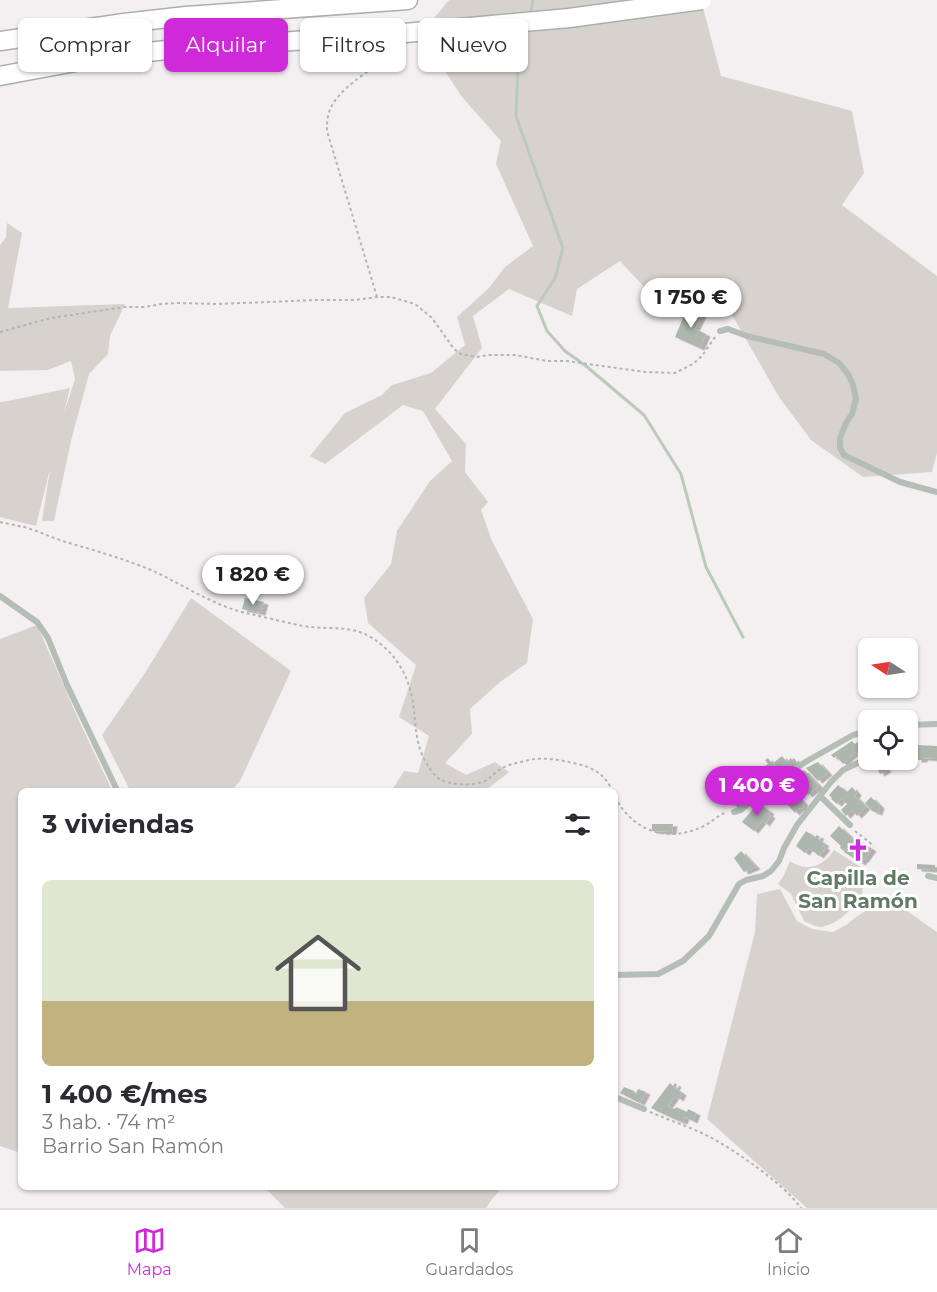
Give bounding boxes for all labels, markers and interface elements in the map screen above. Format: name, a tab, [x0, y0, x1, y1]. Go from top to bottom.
chip: Comprar	[18, 18, 152, 72]
chip: Alquilar	[164, 18, 288, 72]
chip: Filtros	[300, 18, 406, 72]
chip: Nuevo	[418, 18, 528, 72]
pin: 1 750 €	[636, 278, 746, 329]
text: 1 750 €	[655, 285, 727, 309]
pin: 1 820 €	[198, 555, 308, 606]
text: 1 820 €	[216, 562, 290, 586]
north arrow	[858, 638, 918, 698]
map controls	[858, 638, 918, 770]
button: locate	[858, 710, 918, 770]
pin: 1 400 €	[702, 766, 812, 817]
text: 1 400 €	[719, 773, 795, 797]
text: 3 viviendas	[42, 808, 194, 840]
icon: filters	[561, 808, 594, 841]
church icon: Capilla de San Ramón	[845, 837, 871, 863]
place label: Capilla de San Ramón	[798, 866, 918, 913]
icon: home	[264, 919, 372, 1027]
text: 1 400 €/mes	[42, 1078, 207, 1110]
text: 3 hab. · 74 m²	[42, 1110, 176, 1134]
text: Barrio San Ramón	[42, 1134, 224, 1158]
tab: Mapa	[127, 1224, 172, 1279]
tab: Guardados	[426, 1224, 513, 1279]
tab: Inicio	[767, 1224, 810, 1279]

